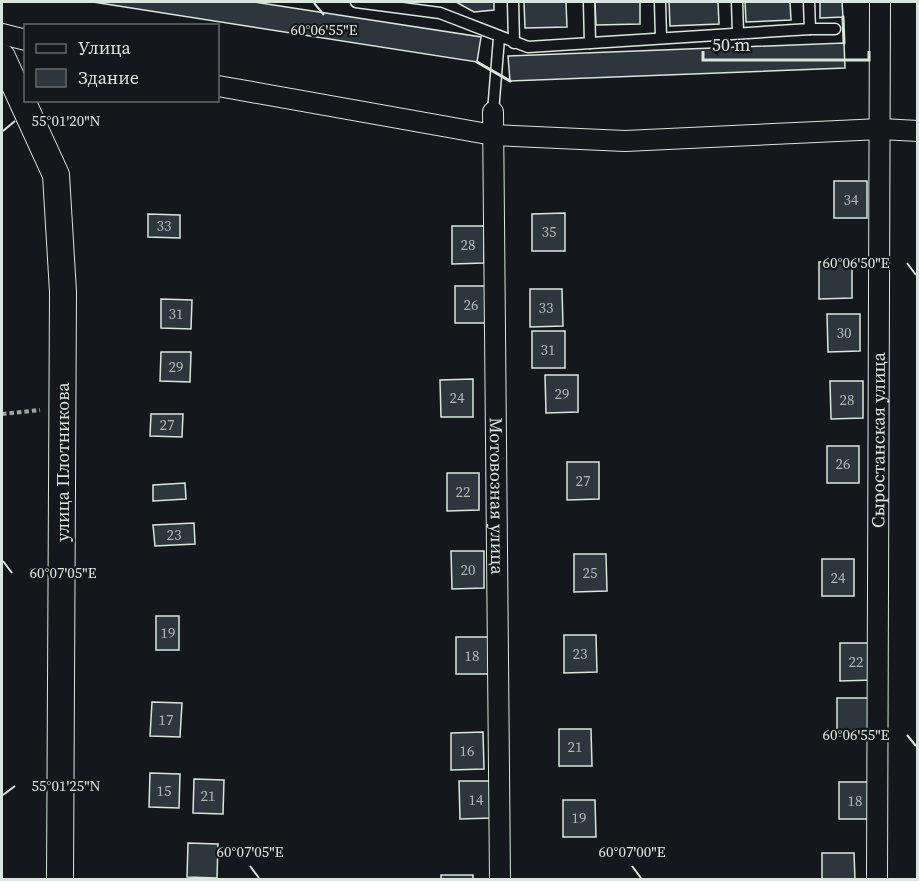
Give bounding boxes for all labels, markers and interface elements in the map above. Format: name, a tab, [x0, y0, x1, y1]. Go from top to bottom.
text: 60°06'55"E	[290, 19, 358, 40]
legend	[24, 24, 219, 102]
scale bar	[703, 24, 870, 62]
text: 50 m	[712, 32, 750, 57]
text: Улица	[78, 35, 131, 60]
text: Здание	[78, 65, 139, 90]
text: 55°01'20"N	[31, 110, 101, 131]
house number: 34	[843, 189, 859, 210]
house number: 33	[156, 215, 172, 236]
house number: 35	[541, 221, 557, 242]
house number: 28	[460, 234, 476, 255]
text: 60°06'50"E	[822, 252, 890, 273]
house number: 26	[463, 294, 479, 315]
house number: 33	[538, 297, 554, 318]
house number: 31	[168, 303, 184, 324]
house number: 30	[836, 322, 852, 343]
house number: 31	[540, 339, 556, 360]
street label: Сыростанская улица	[865, 351, 891, 528]
house number: 29	[168, 356, 184, 377]
street label: улица Плотникова	[50, 381, 75, 542]
house number: 29	[554, 383, 570, 404]
house number: 24	[449, 387, 465, 408]
house number: 28	[839, 389, 855, 410]
house number: 27	[159, 414, 175, 435]
street label: Мотовозная улица	[484, 417, 510, 576]
house number: 26	[835, 453, 851, 474]
house number: 27	[575, 470, 591, 491]
house number: 22	[455, 481, 471, 502]
house number: 23	[166, 524, 182, 545]
house number: 20	[460, 559, 476, 580]
text: 60°07'05"E	[29, 562, 97, 583]
house number: 25	[582, 562, 598, 583]
house number: 24	[830, 567, 846, 588]
house number: 19	[160, 622, 176, 643]
house number: 23	[572, 643, 588, 664]
house number: 18	[464, 645, 480, 666]
house number: 22	[848, 651, 864, 672]
house number: 17	[158, 709, 174, 730]
text: 60°06'55"E	[822, 724, 890, 745]
house number: 21	[567, 736, 583, 757]
house number: 16	[459, 740, 475, 761]
text: 55°01'25"N	[31, 775, 101, 796]
house number: 15	[156, 780, 172, 801]
house number: 21	[200, 785, 216, 806]
house number: 14	[468, 789, 484, 810]
house number: 18	[847, 790, 863, 811]
house number: 19	[571, 807, 587, 828]
text: 60°07'05"E	[216, 841, 284, 862]
text: 60°07'00"E	[598, 841, 666, 862]

